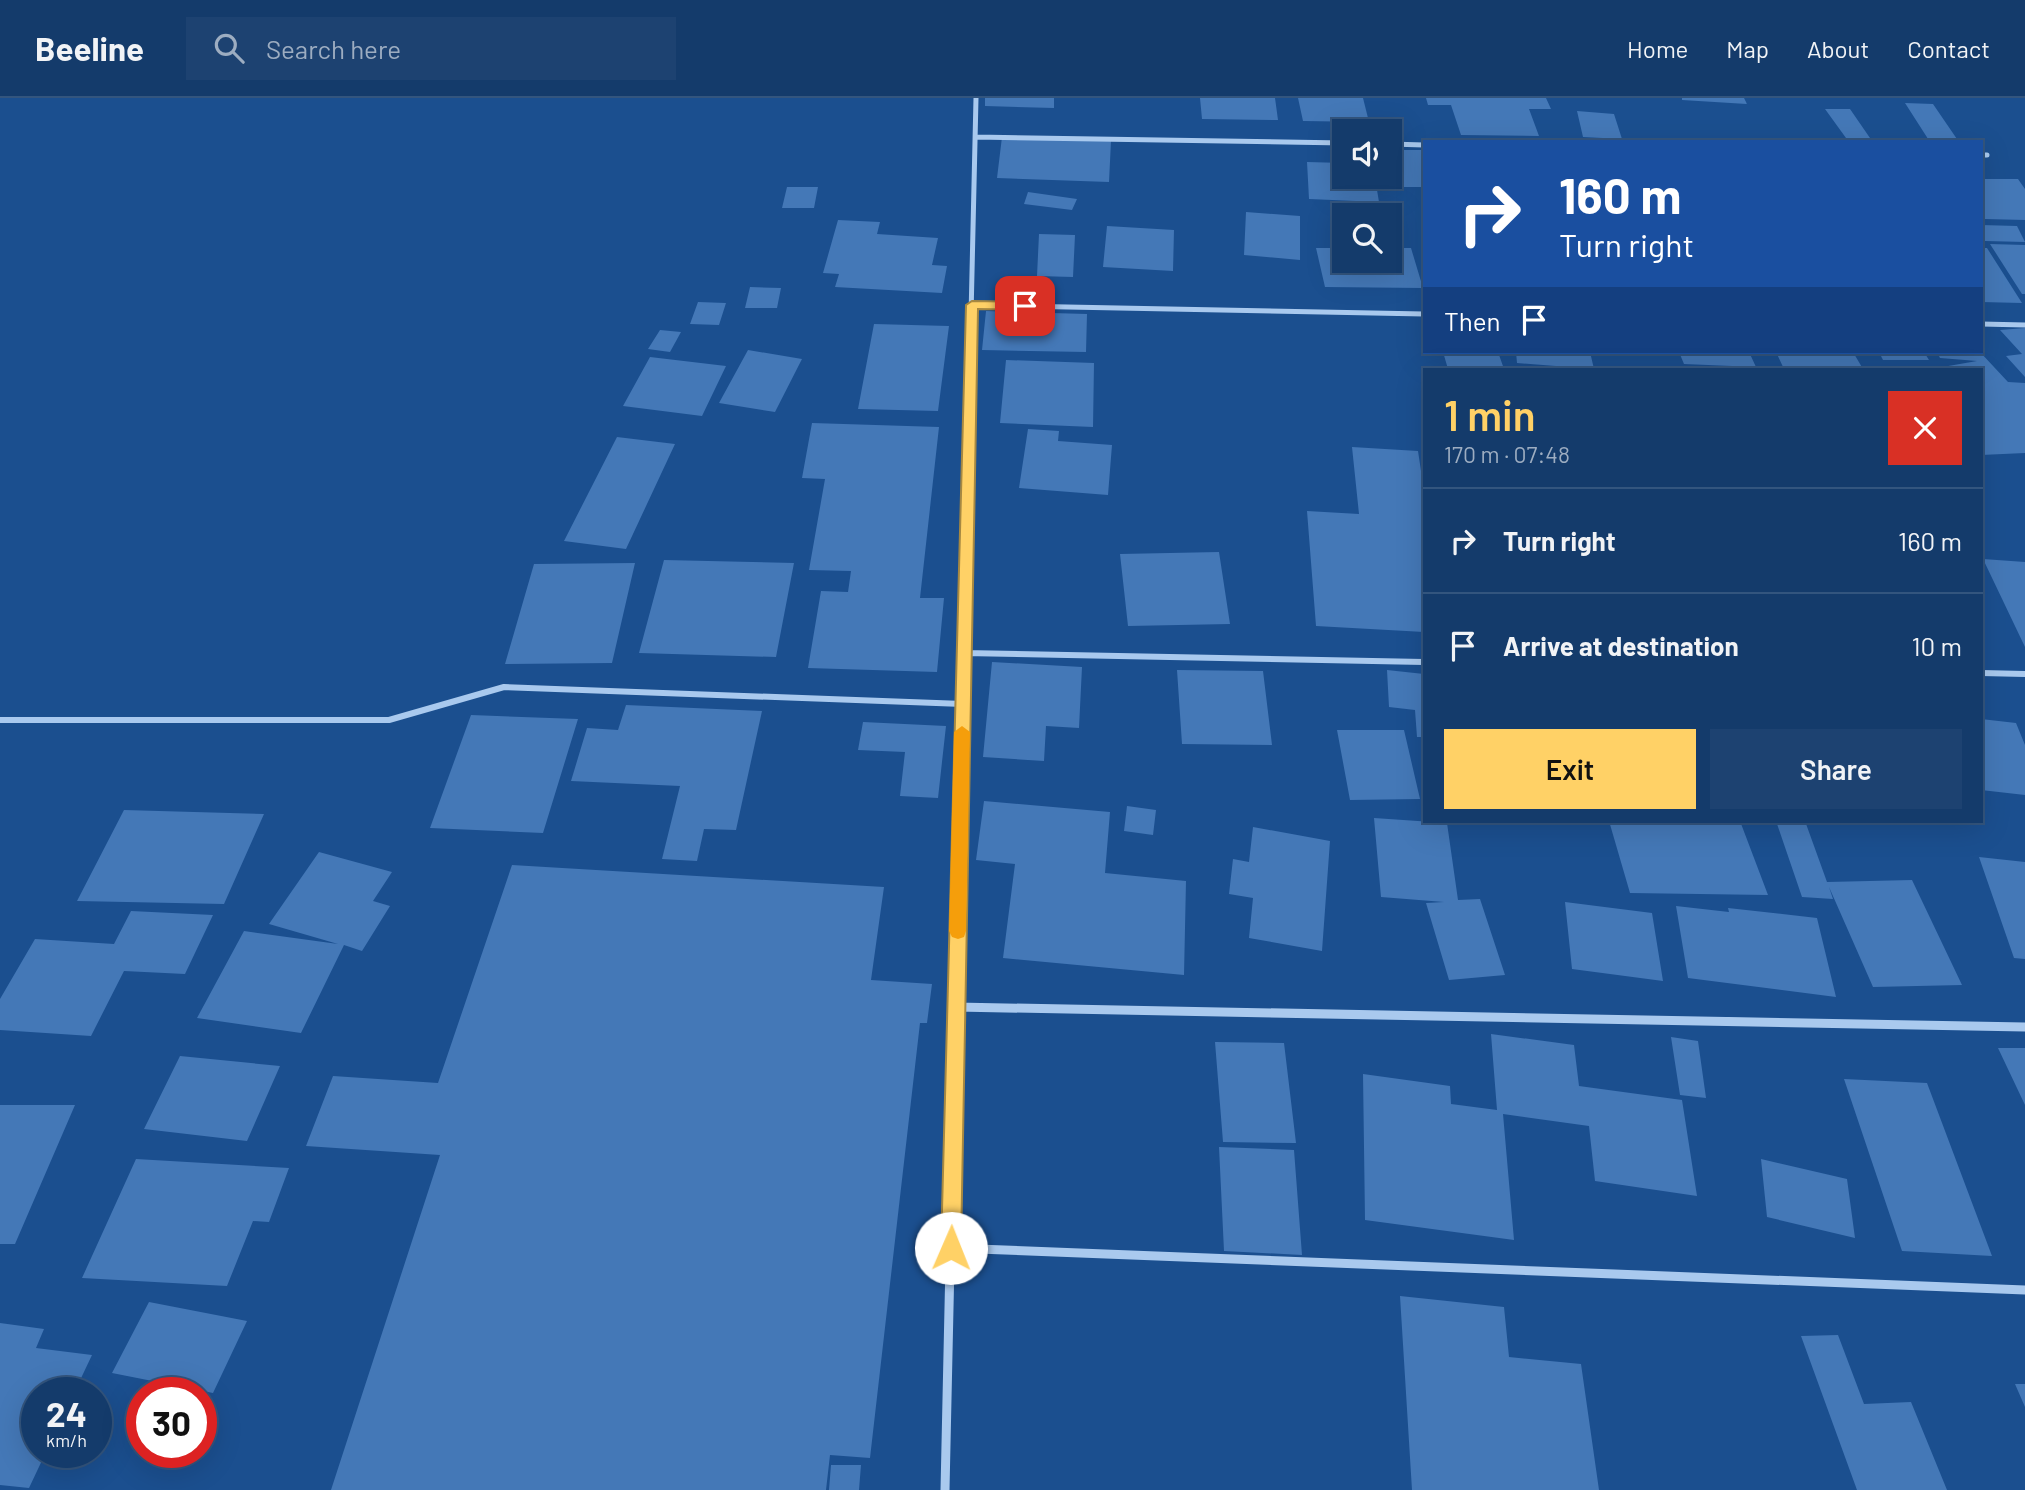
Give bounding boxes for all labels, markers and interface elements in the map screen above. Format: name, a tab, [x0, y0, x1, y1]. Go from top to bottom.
search box	[186, 17, 676, 80]
text: Beeline	[35, 28, 144, 68]
icon: search	[210, 29, 248, 67]
text: Search here	[266, 33, 401, 64]
text: Home	[1627, 34, 1688, 63]
text: Map	[1726, 34, 1769, 63]
text: About	[1807, 34, 1869, 63]
text: Contact	[1907, 34, 1990, 63]
map controls	[1332, 119, 1402, 273]
button: sound	[1332, 119, 1402, 189]
text: 160 m	[1559, 165, 1681, 224]
icon: right	[1444, 168, 1535, 259]
button: search	[1332, 203, 1402, 273]
text: Turn right	[1559, 225, 1694, 263]
pin	[995, 276, 1055, 336]
icon: arrive	[1006, 287, 1044, 325]
icon: arrive	[1515, 301, 1553, 339]
text: Then	[1444, 305, 1501, 336]
text: 1 min	[1444, 389, 1536, 439]
button: close	[1888, 391, 1962, 465]
text: 170 m · 07:48	[1444, 440, 1570, 468]
icon: right	[1444, 522, 1482, 560]
text: Turn right	[1503, 525, 1616, 556]
text: 160 m	[1898, 525, 1962, 556]
icon: arrive	[1444, 627, 1482, 665]
text: Arrive at destination	[1503, 630, 1739, 661]
text: 10 m	[1912, 630, 1962, 661]
button: Exit	[1444, 729, 1696, 809]
button: Share	[1710, 729, 1962, 809]
position arrow	[914, 1211, 988, 1285]
speed limit sign: 30	[126, 1377, 217, 1468]
text: 24	[46, 1392, 87, 1434]
text: km/h	[46, 1429, 87, 1451]

